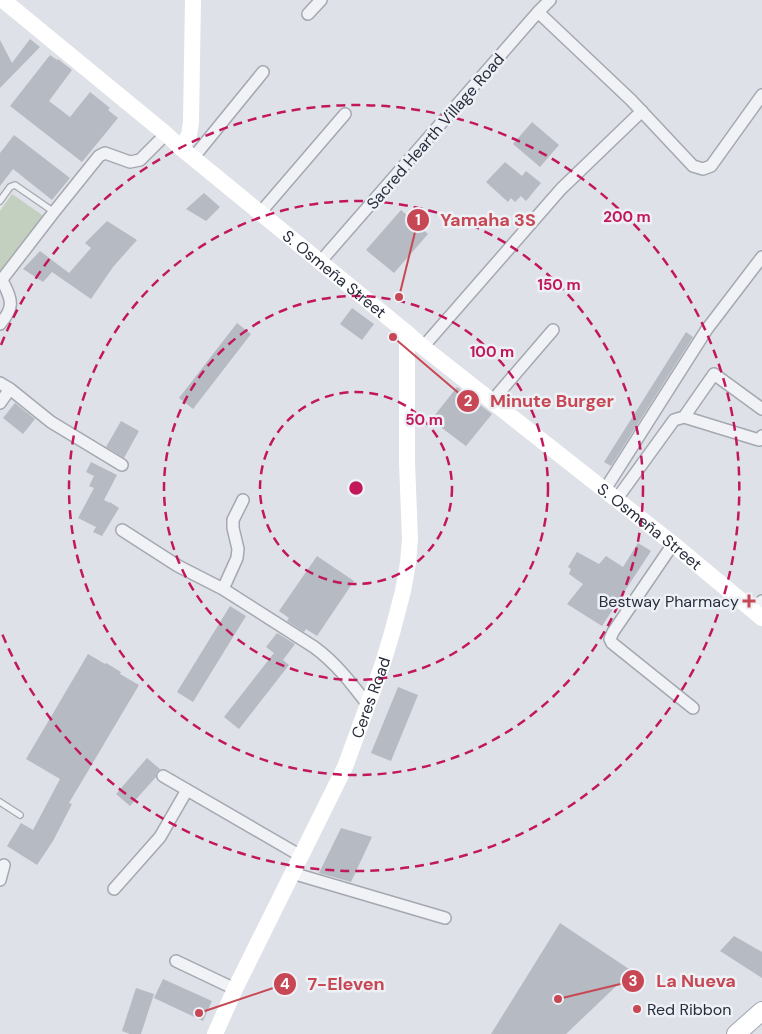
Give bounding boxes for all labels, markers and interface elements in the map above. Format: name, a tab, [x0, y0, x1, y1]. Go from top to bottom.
street label: Sacred Hearth Village Road	[362, 49, 509, 214]
callout: Yamaha 3S	[405, 204, 546, 237]
text: 200 m	[603, 207, 651, 227]
text: Yamaha 3S	[440, 208, 536, 232]
text: 1	[415, 210, 421, 230]
street label: S. Osmeña Street	[278, 225, 390, 323]
text: 150 m	[538, 275, 581, 295]
text: 100 m	[470, 342, 514, 362]
callout: Minute Burger	[455, 384, 624, 417]
text: Minute Burger	[490, 389, 614, 413]
text: 2	[464, 391, 473, 411]
text: 50 m	[405, 410, 443, 430]
street label: S. Osmeña Street	[593, 478, 706, 575]
centre of rings	[347, 479, 365, 497]
place label: Bestway Pharmacy	[599, 591, 739, 612]
marker: Bestway Pharmacy	[743, 595, 755, 607]
street label: Ceres Road	[346, 655, 395, 741]
callout: La Nueva	[621, 964, 745, 997]
callout: 7-Eleven	[273, 967, 395, 1000]
text: La Nueva	[656, 969, 736, 993]
text: 3	[628, 971, 638, 991]
text: 7-Eleven	[307, 972, 385, 996]
text: 4	[280, 974, 290, 994]
place label: Red Ribbon	[647, 999, 731, 1020]
marker: Red Ribbon	[631, 1003, 643, 1015]

